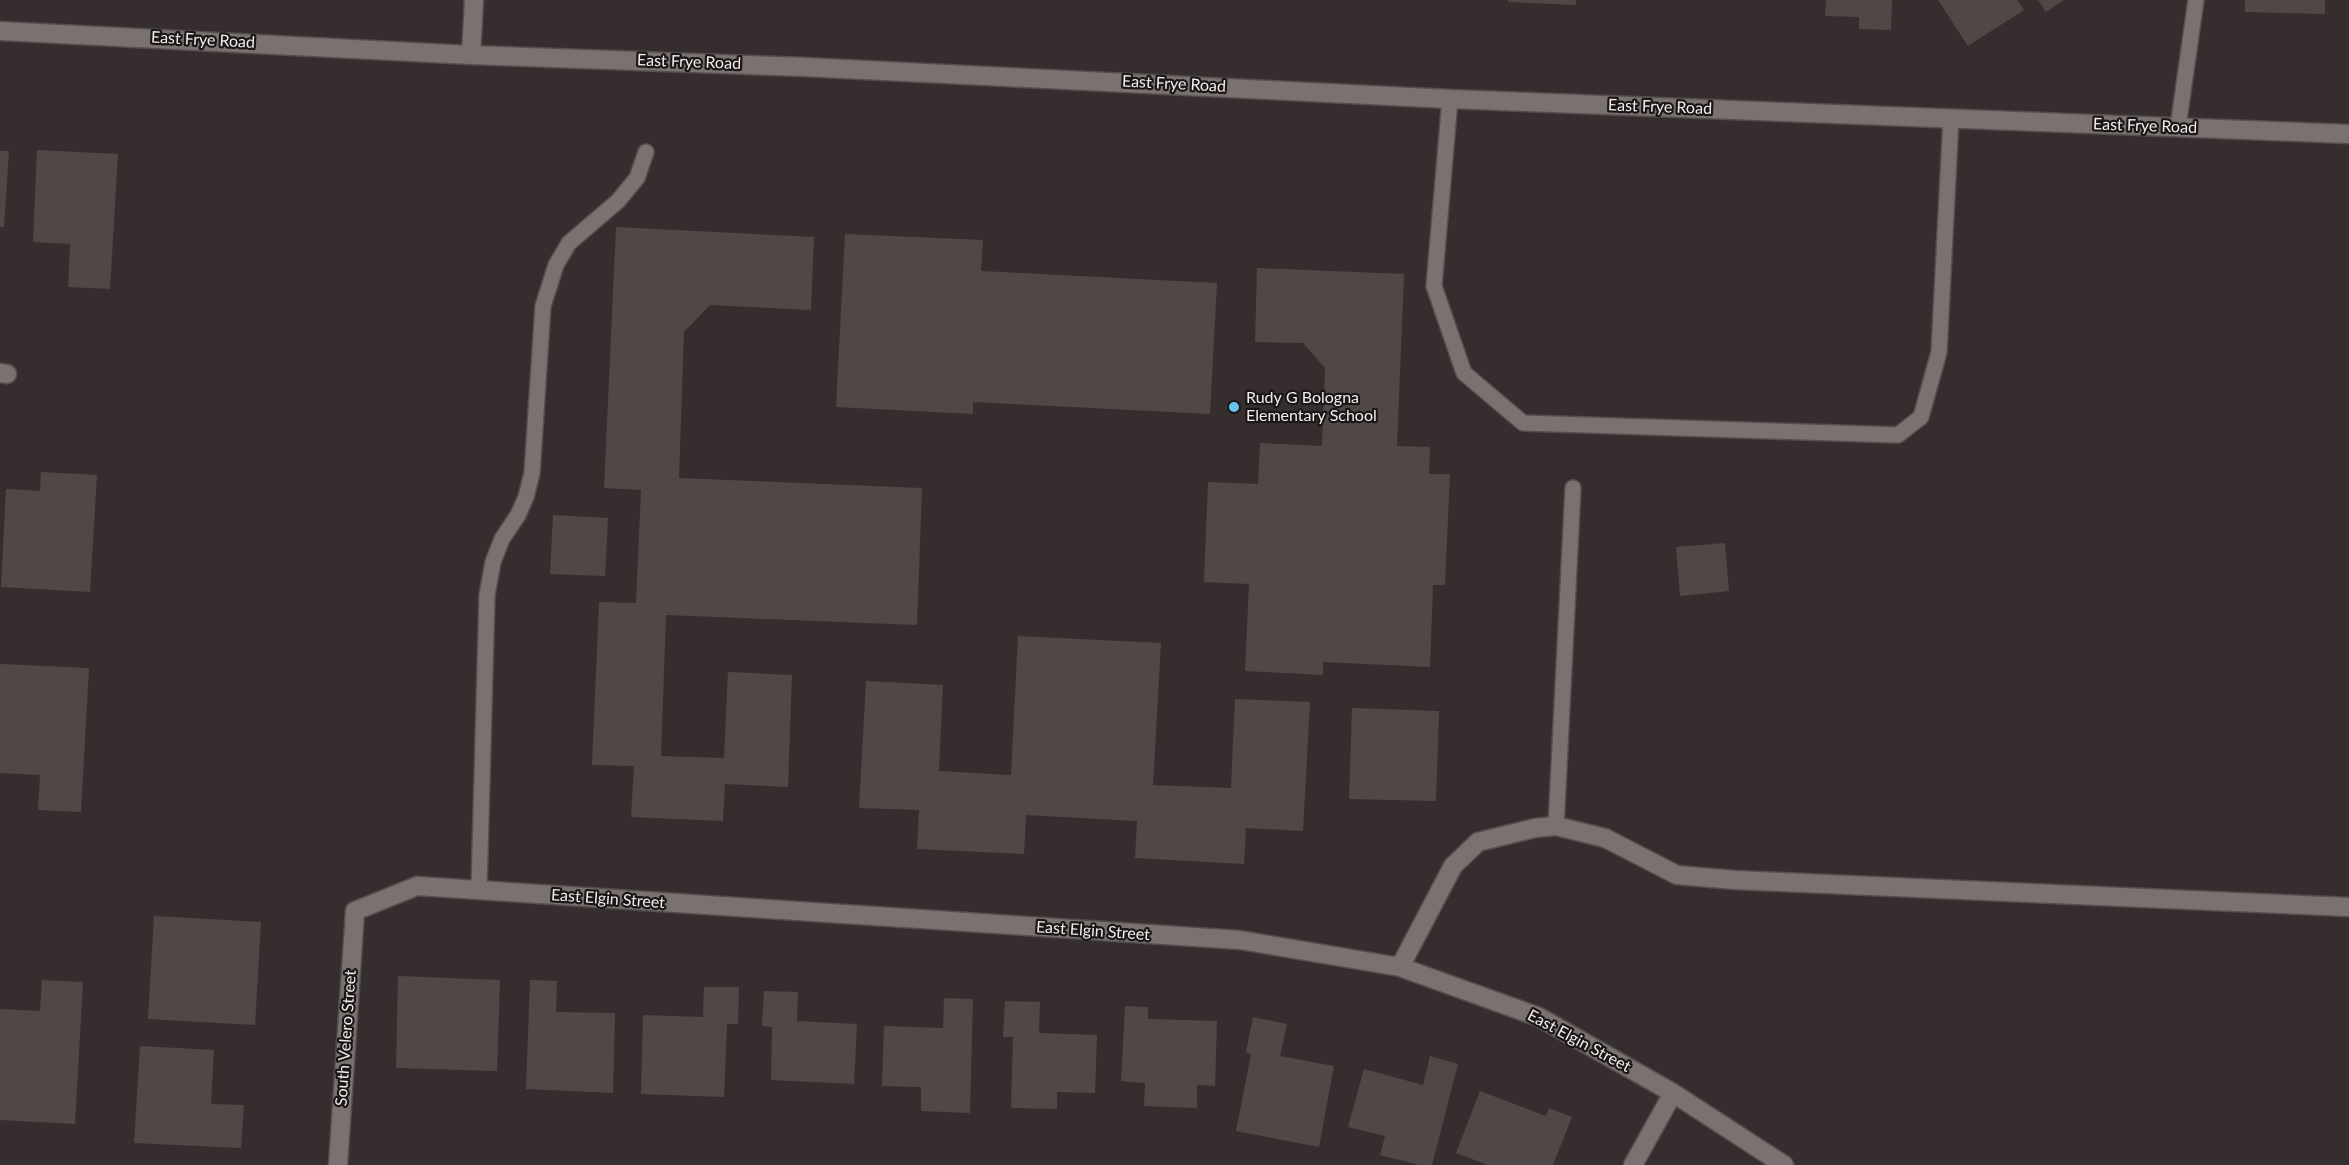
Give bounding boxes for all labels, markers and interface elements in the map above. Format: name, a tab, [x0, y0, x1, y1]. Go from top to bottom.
street label: East Frye Road	[151, 28, 255, 52]
street label: East Frye Road	[637, 51, 741, 73]
street label: East Frye Road	[1122, 72, 1226, 96]
street label: East Frye Road	[1608, 96, 1712, 118]
street label: East Frye Road	[2093, 115, 2197, 137]
place label: Rudy G Bologna Elementary School	[1246, 388, 1377, 426]
marker: Rudy G Bologna Elementary School	[1227, 400, 1241, 414]
street label: East Elgin Street	[550, 885, 666, 913]
street label: East Elgin Street	[1035, 917, 1151, 945]
street label: South Velero Street	[332, 969, 360, 1107]
street label: East Elgin Street	[1524, 1006, 1634, 1076]

